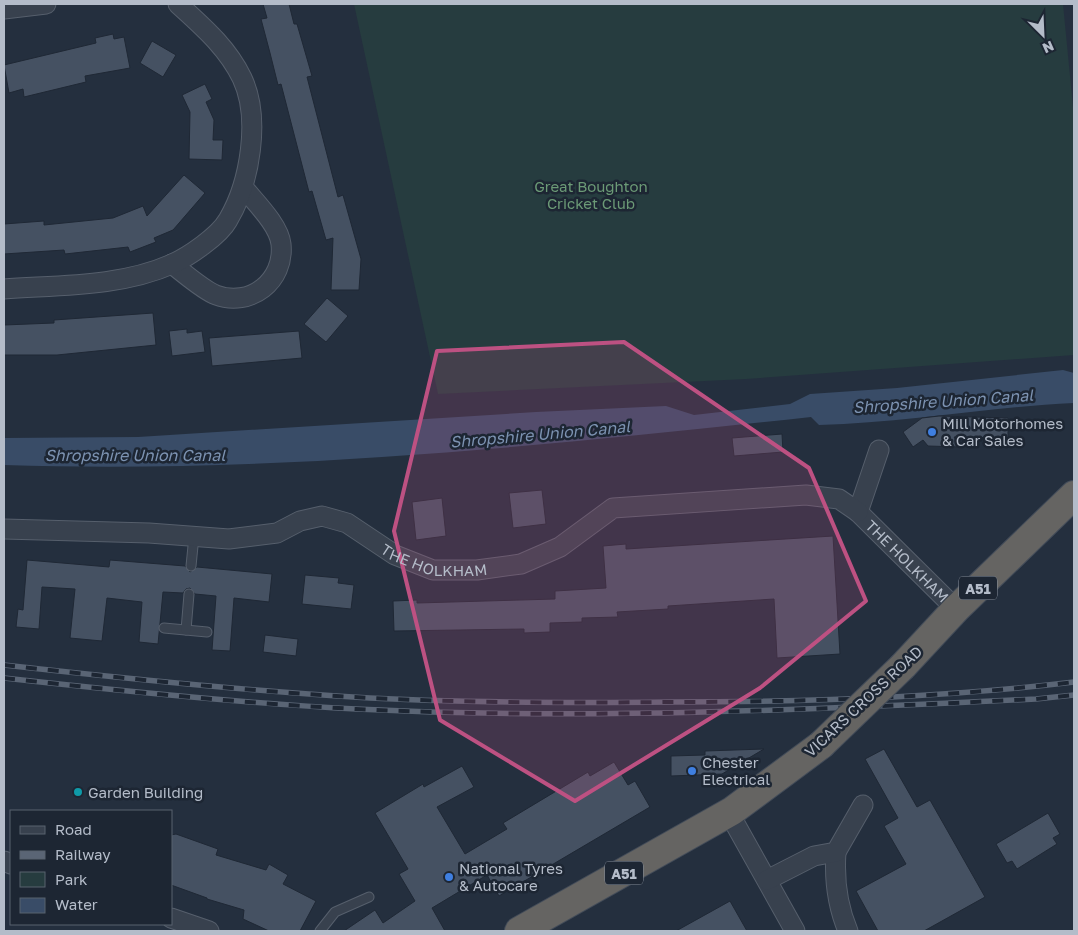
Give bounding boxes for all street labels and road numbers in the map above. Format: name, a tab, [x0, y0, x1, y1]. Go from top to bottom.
street label: THE HOLKHAM	[862, 516, 953, 606]
street label: THE HOLKHAM	[378, 539, 488, 579]
road number: A51	[959, 576, 997, 600]
street label: VICARS CROSS ROAD	[800, 642, 926, 760]
road number: A51	[605, 861, 643, 884]

